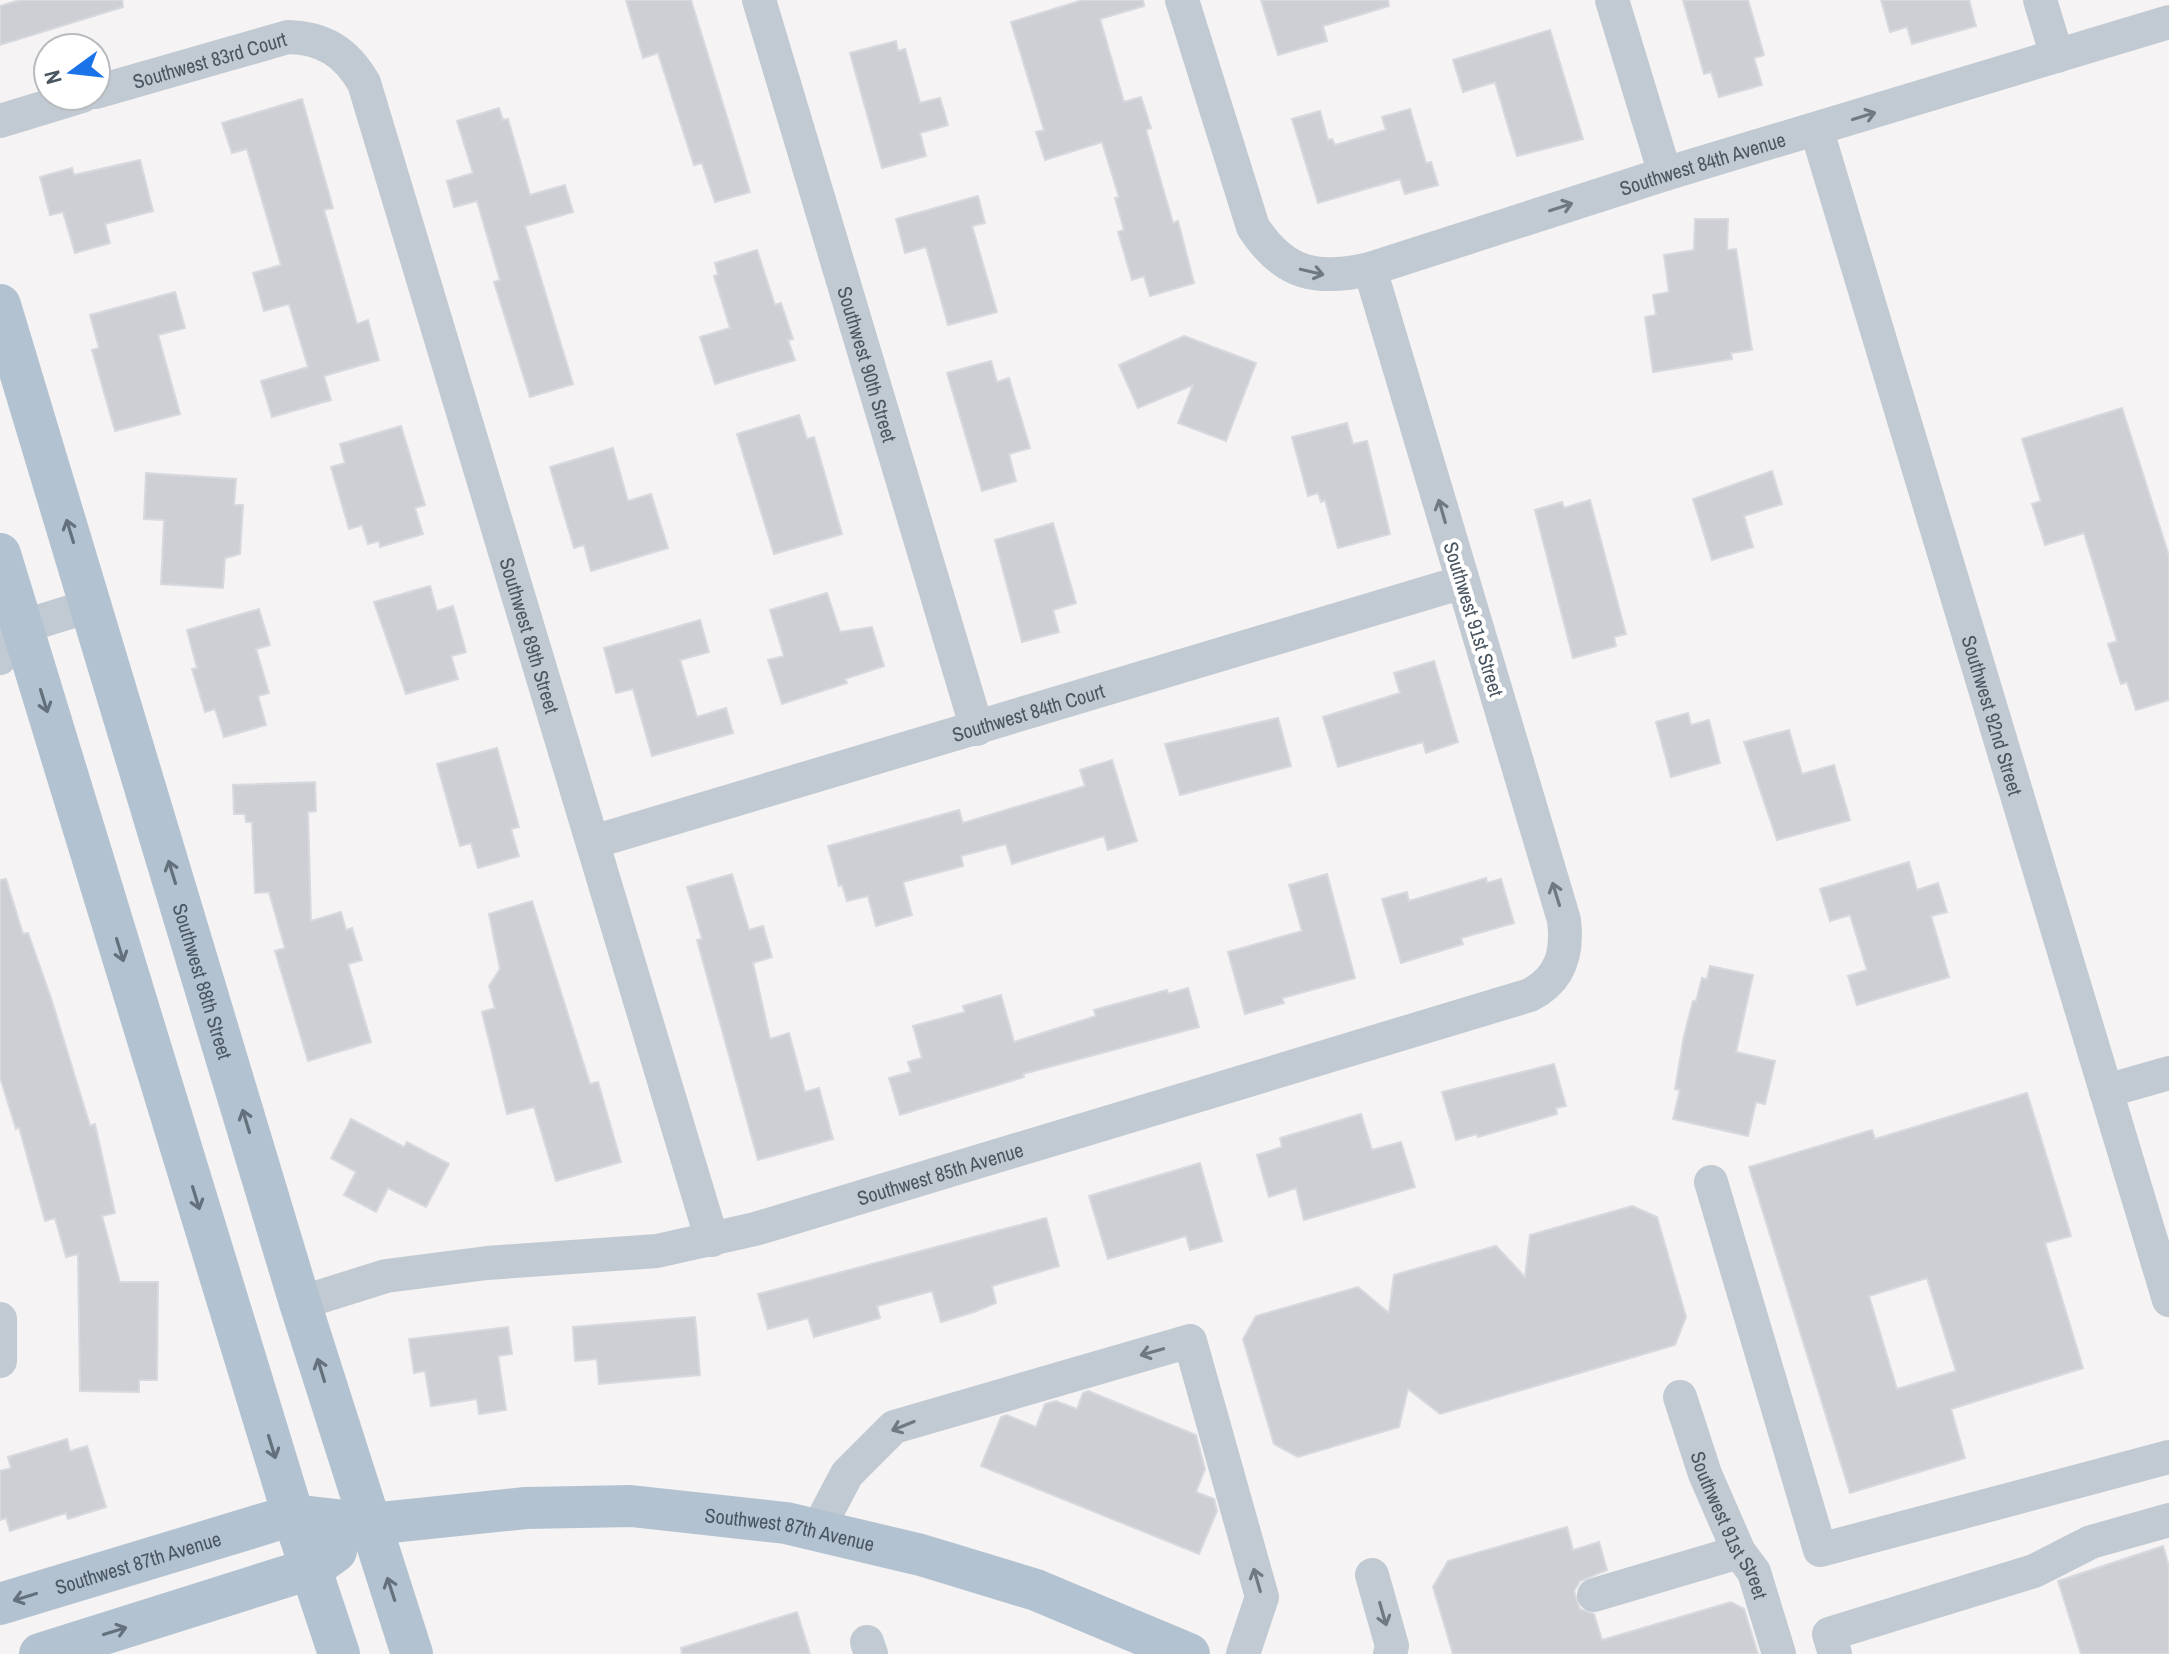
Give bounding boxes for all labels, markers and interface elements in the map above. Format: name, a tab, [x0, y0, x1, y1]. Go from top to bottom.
street label: Southwest 83rd Court	[129, 25, 290, 94]
north arrow	[32, 32, 112, 112]
text: N	[37, 67, 69, 87]
one-way arrow	[1851, 108, 1876, 122]
street label: Southwest 84th Avenue	[1616, 125, 1789, 201]
one-way arrow	[1549, 199, 1574, 214]
one-way arrow	[1299, 265, 1325, 280]
street label: Southwest 90th Street	[832, 283, 904, 446]
one-way arrow	[1434, 498, 1449, 524]
one-way arrow	[62, 519, 76, 544]
street label: Southwest 91st Street	[1438, 538, 1510, 700]
street label: Southwest 89th Street	[494, 554, 566, 717]
street label: Southwest 92nd Street	[1956, 632, 2030, 799]
street label: Southwest 84th Court	[949, 676, 1108, 748]
one-way arrow	[37, 688, 52, 714]
one-way arrow	[164, 860, 178, 885]
one-way arrow	[1548, 881, 1563, 907]
street label: Southwest 88th Street	[167, 900, 240, 1063]
one-way arrow	[113, 936, 128, 962]
one-way arrow	[238, 1109, 253, 1135]
street label: Southwest 85th Avenue	[854, 1135, 1026, 1211]
one-way arrow	[189, 1185, 204, 1211]
one-way arrow	[1140, 1346, 1165, 1360]
one-way arrow	[313, 1358, 328, 1384]
one-way arrow	[891, 1420, 916, 1434]
one-way arrow	[266, 1434, 280, 1459]
street label: Southwest 91st Street	[1685, 1448, 1775, 1602]
street label: Southwest 87th Avenue	[703, 1501, 877, 1557]
street label: Southwest 87th Avenue	[51, 1524, 224, 1600]
one-way arrow	[1249, 1567, 1264, 1593]
one-way arrow	[383, 1577, 398, 1602]
one-way arrow	[13, 1590, 39, 1605]
one-way arrow	[1376, 1601, 1391, 1627]
one-way arrow	[101, 1623, 127, 1638]

